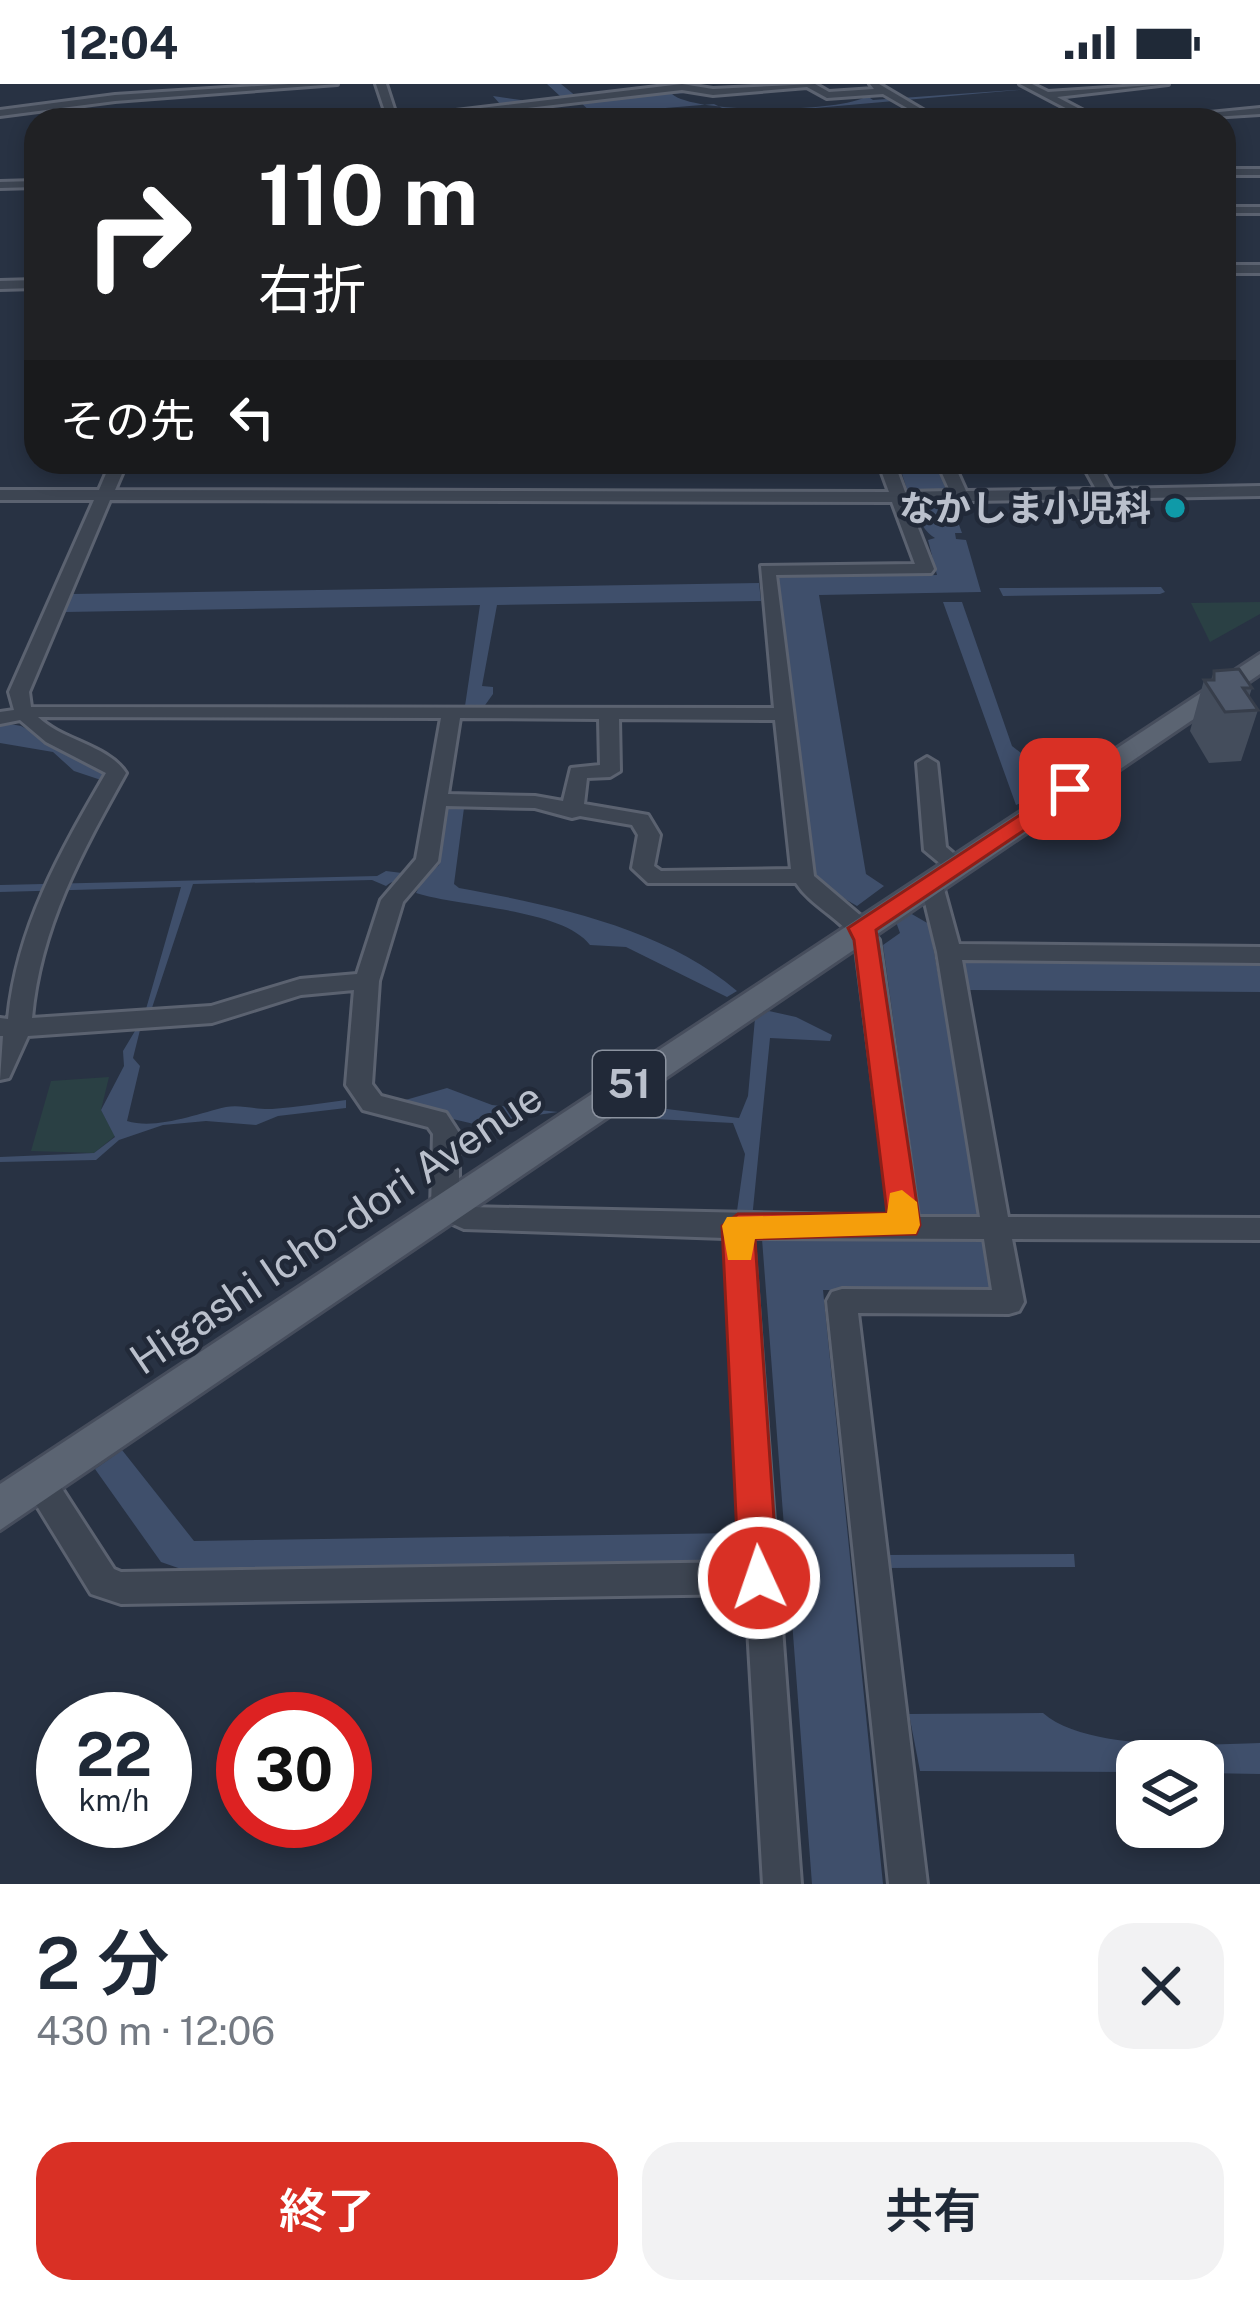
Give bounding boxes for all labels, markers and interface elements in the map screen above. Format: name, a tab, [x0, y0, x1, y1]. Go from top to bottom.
text: 12:04	[60, 16, 178, 69]
text: 110 m	[258, 145, 478, 244]
icon: right	[60, 156, 216, 312]
text: 右折	[258, 258, 366, 321]
icon: left	[219, 384, 285, 450]
text: その先	[60, 394, 195, 447]
place label: なかしま小児科	[899, 487, 1151, 529]
marker: なかしま小児科	[1162, 495, 1188, 521]
pin	[1019, 738, 1121, 840]
icon: arrive	[1037, 756, 1103, 822]
road number: 51	[593, 1051, 665, 1117]
street label: Higashi Icho-dori Avenue	[121, 1071, 551, 1384]
position arrow	[696, 1515, 822, 1641]
speed limit sign: 30	[216, 1692, 372, 1848]
text: 22	[76, 1719, 152, 1790]
map controls	[1116, 1740, 1224, 1848]
button: layers	[1116, 1740, 1224, 1848]
text: km/h	[79, 1782, 149, 1818]
text: 2 分	[36, 1921, 169, 2005]
button: close	[1098, 1923, 1224, 2049]
text: 430 m · 12:06	[36, 2008, 275, 2054]
button: 終了	[36, 2142, 618, 2280]
button: 共有	[642, 2142, 1224, 2280]

